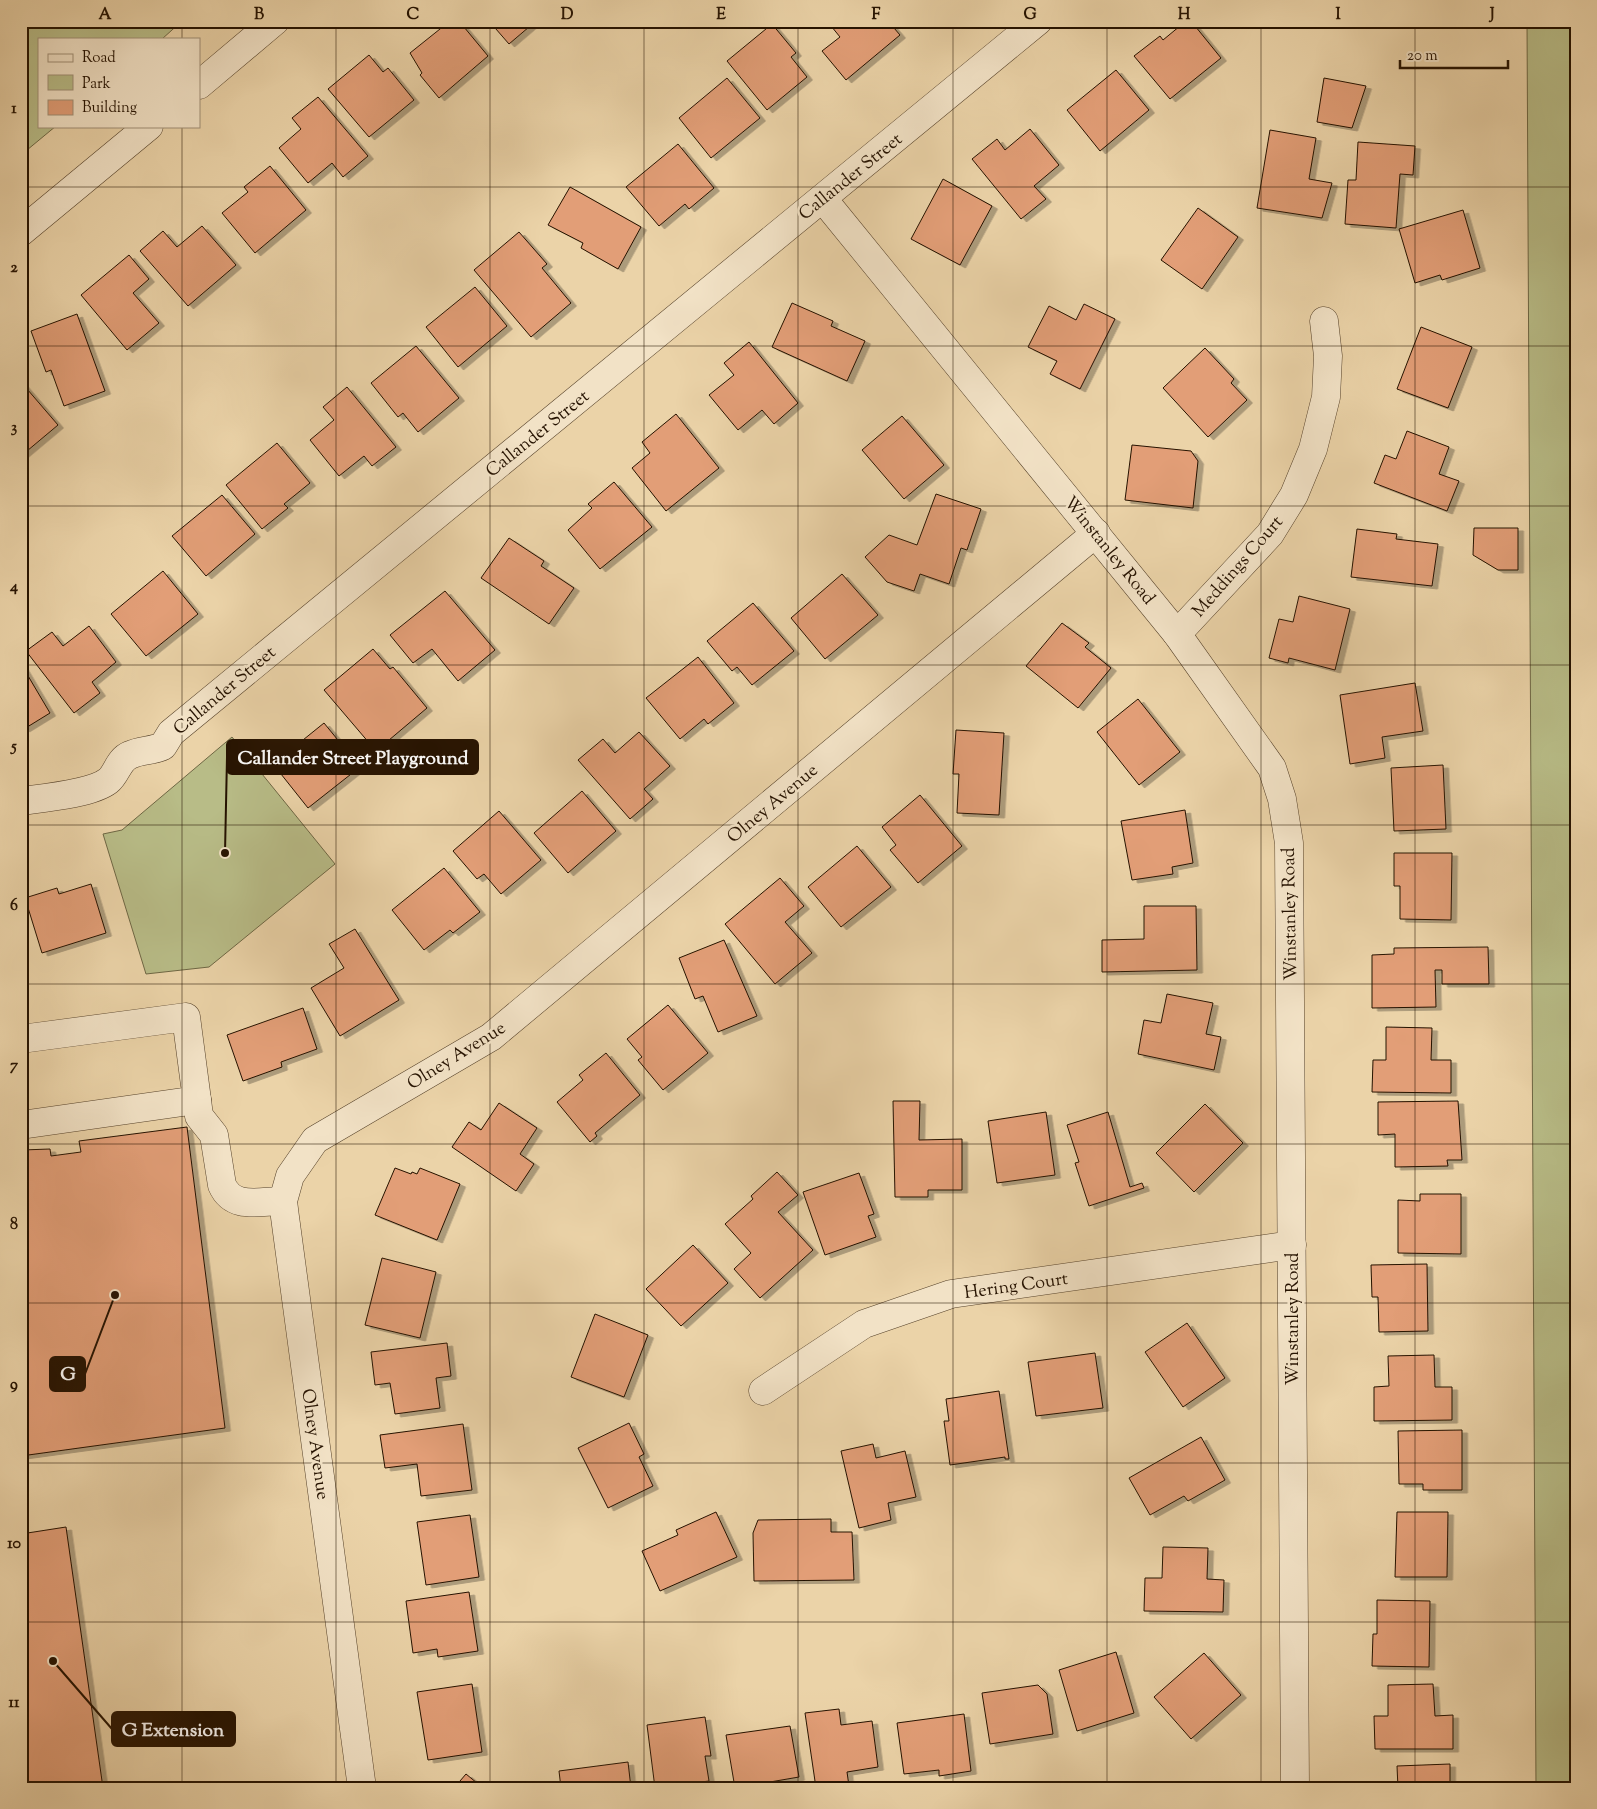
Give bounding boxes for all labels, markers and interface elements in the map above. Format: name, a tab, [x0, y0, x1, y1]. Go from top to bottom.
text: A	[99, 4, 112, 27]
text: B	[254, 4, 264, 27]
text: C	[407, 4, 420, 27]
text: D	[561, 4, 574, 27]
text: E	[716, 4, 726, 27]
text: F	[872, 4, 881, 27]
text: G	[1023, 4, 1037, 27]
text: H	[1178, 4, 1191, 27]
text: I	[1335, 4, 1341, 27]
text: J	[1488, 4, 1495, 27]
legend	[38, 38, 200, 128]
scale bar	[1400, 38, 1507, 70]
text: 20 m	[1407, 46, 1438, 67]
text: Road	[82, 48, 116, 69]
text: Park	[82, 74, 111, 95]
text: 1	[11, 98, 17, 121]
text: Building	[82, 98, 137, 119]
street label: Callander Street	[794, 128, 909, 228]
text: 2	[10, 257, 18, 280]
street label: Callander Street	[481, 385, 596, 485]
text: 3	[11, 417, 18, 440]
street label: Winstanley Road	[1056, 491, 1160, 611]
street label: Meddings Court	[1187, 511, 1290, 624]
text: 4	[9, 576, 18, 599]
street label: Callander Street	[168, 641, 282, 742]
text: 5	[9, 736, 17, 759]
callout: Callander Street Playground	[227, 740, 478, 774]
text: Callander Street Playground	[237, 746, 469, 773]
street label: Olney Avenue	[722, 759, 824, 850]
street label: Winstanley Road	[1277, 847, 1305, 981]
text: 6	[10, 895, 18, 918]
street label: Olney Avenue	[403, 1016, 511, 1097]
text: 7	[10, 1055, 19, 1078]
text: 8	[10, 1214, 18, 1237]
street label: Winstanley Road	[1281, 1252, 1307, 1386]
street label: Hering Court	[963, 1267, 1070, 1307]
callout: G	[50, 1357, 85, 1391]
text: G	[60, 1362, 76, 1389]
text: 9	[10, 1374, 18, 1397]
street label: Olney Avenue	[293, 1387, 335, 1501]
text: 10	[7, 1533, 21, 1556]
text: 11	[9, 1692, 20, 1715]
callout: G Extension	[112, 1712, 235, 1746]
text: G Extension	[122, 1718, 225, 1745]

